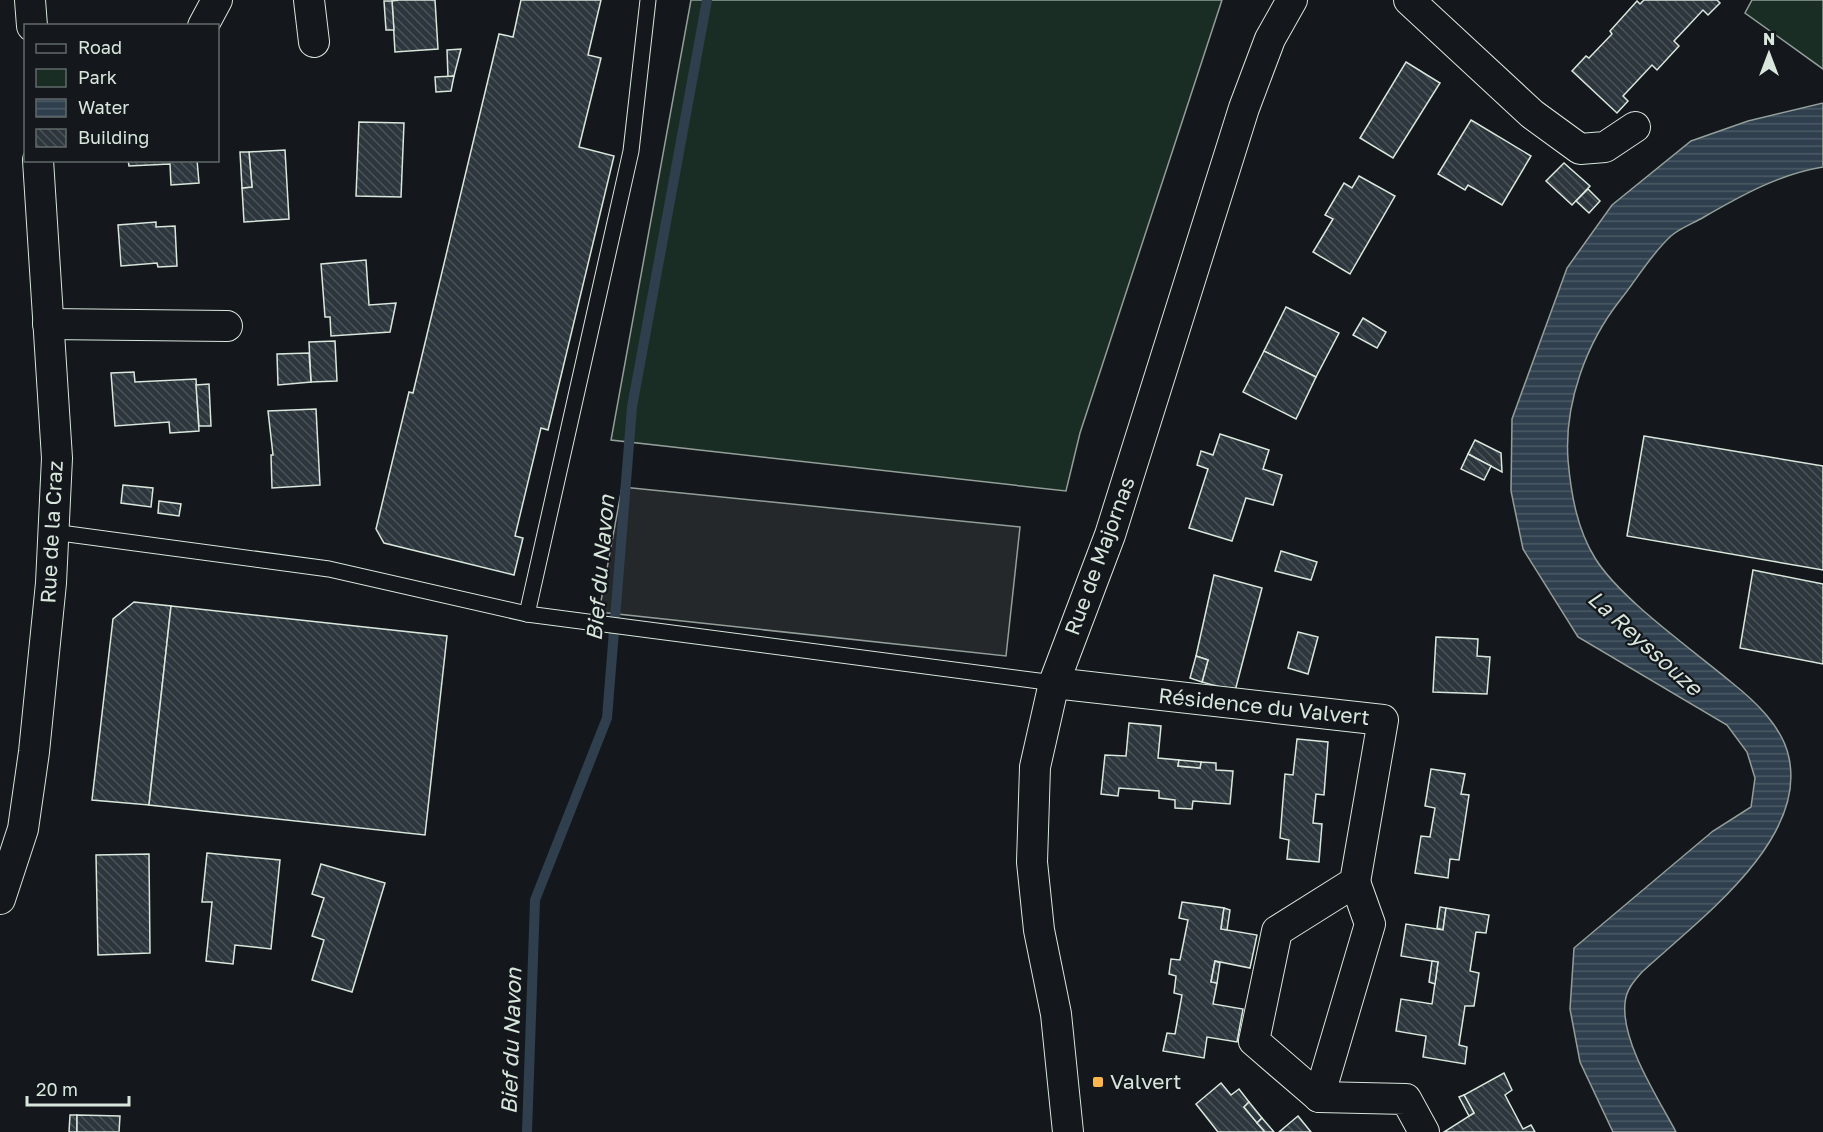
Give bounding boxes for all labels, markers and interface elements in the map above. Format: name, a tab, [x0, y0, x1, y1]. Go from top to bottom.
legend	[24, 24, 219, 162]
north arrow	[1739, 24, 1799, 84]
text: N	[1763, 29, 1775, 49]
text: Road	[78, 36, 122, 58]
text: Park	[78, 66, 117, 88]
text: Water	[78, 96, 129, 118]
text: Building	[78, 126, 149, 148]
street label: Rue de la Craz	[34, 460, 68, 604]
street label: Rue de Majornas	[1058, 473, 1140, 638]
water label: Bief du Navon	[580, 492, 619, 642]
water label: La Reyssouze	[1583, 584, 1709, 702]
street label: Résidence du Valvert	[1157, 682, 1371, 730]
water label: Bief du Navon	[494, 966, 527, 1115]
place label: Valvert	[1110, 1068, 1182, 1094]
scale bar	[27, 1069, 129, 1107]
marker: Valvert	[1091, 1075, 1105, 1089]
text: 20 m	[36, 1078, 78, 1100]

